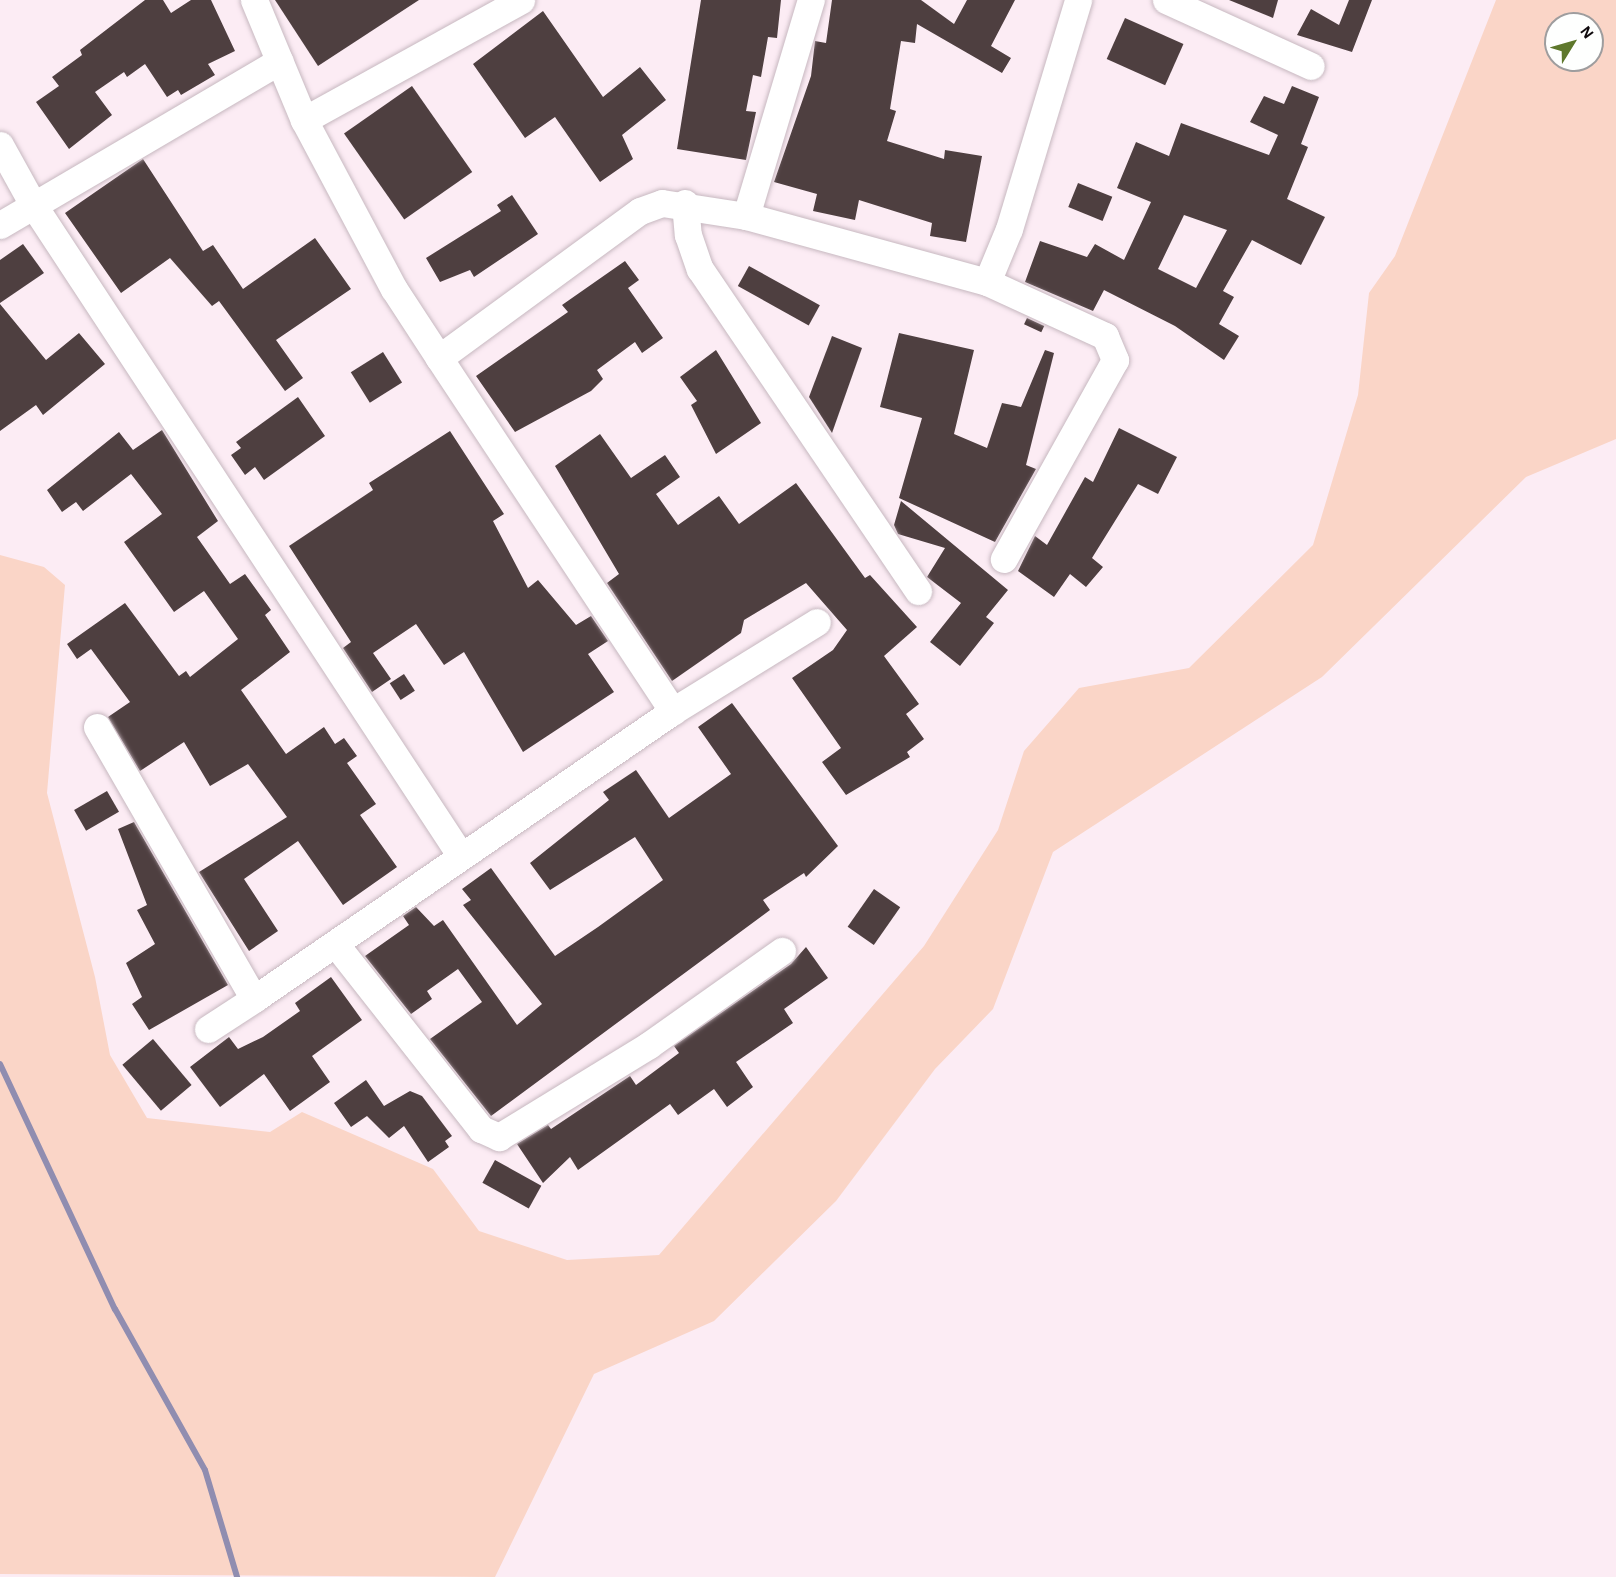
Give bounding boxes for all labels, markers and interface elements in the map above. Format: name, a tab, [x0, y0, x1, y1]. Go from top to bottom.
north arrow	[1544, 12, 1604, 72]
text: N	[1577, 23, 1597, 42]

